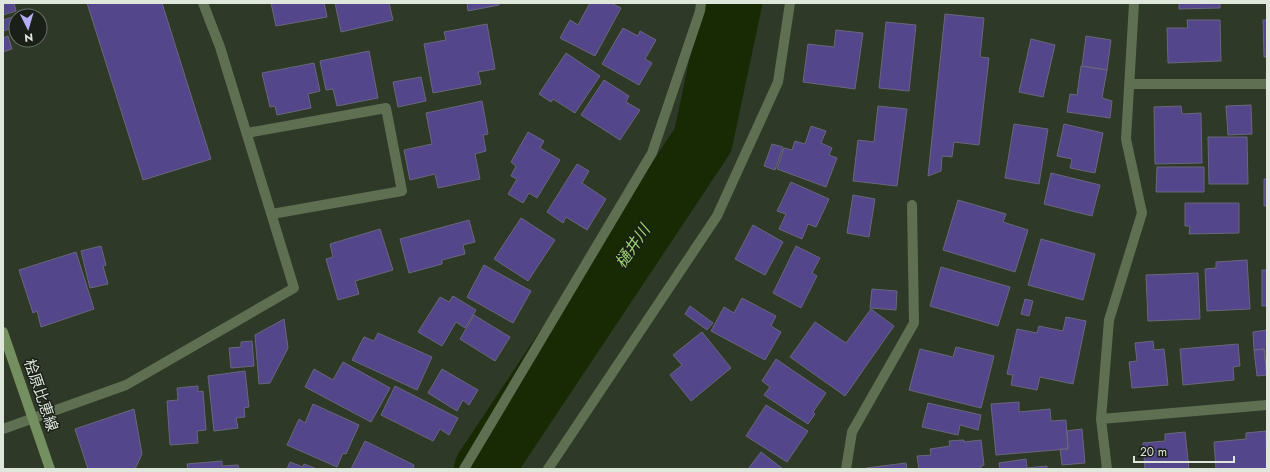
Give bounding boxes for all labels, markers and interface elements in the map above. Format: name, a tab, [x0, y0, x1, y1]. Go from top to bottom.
north arrow	[8, 8, 48, 48]
text: N	[24, 30, 34, 46]
water label: 樋井川	[609, 218, 656, 273]
street label: 桧原比恵線	[18, 356, 64, 434]
scale bar	[1134, 438, 1234, 464]
text: 20 m	[1140, 443, 1167, 461]

